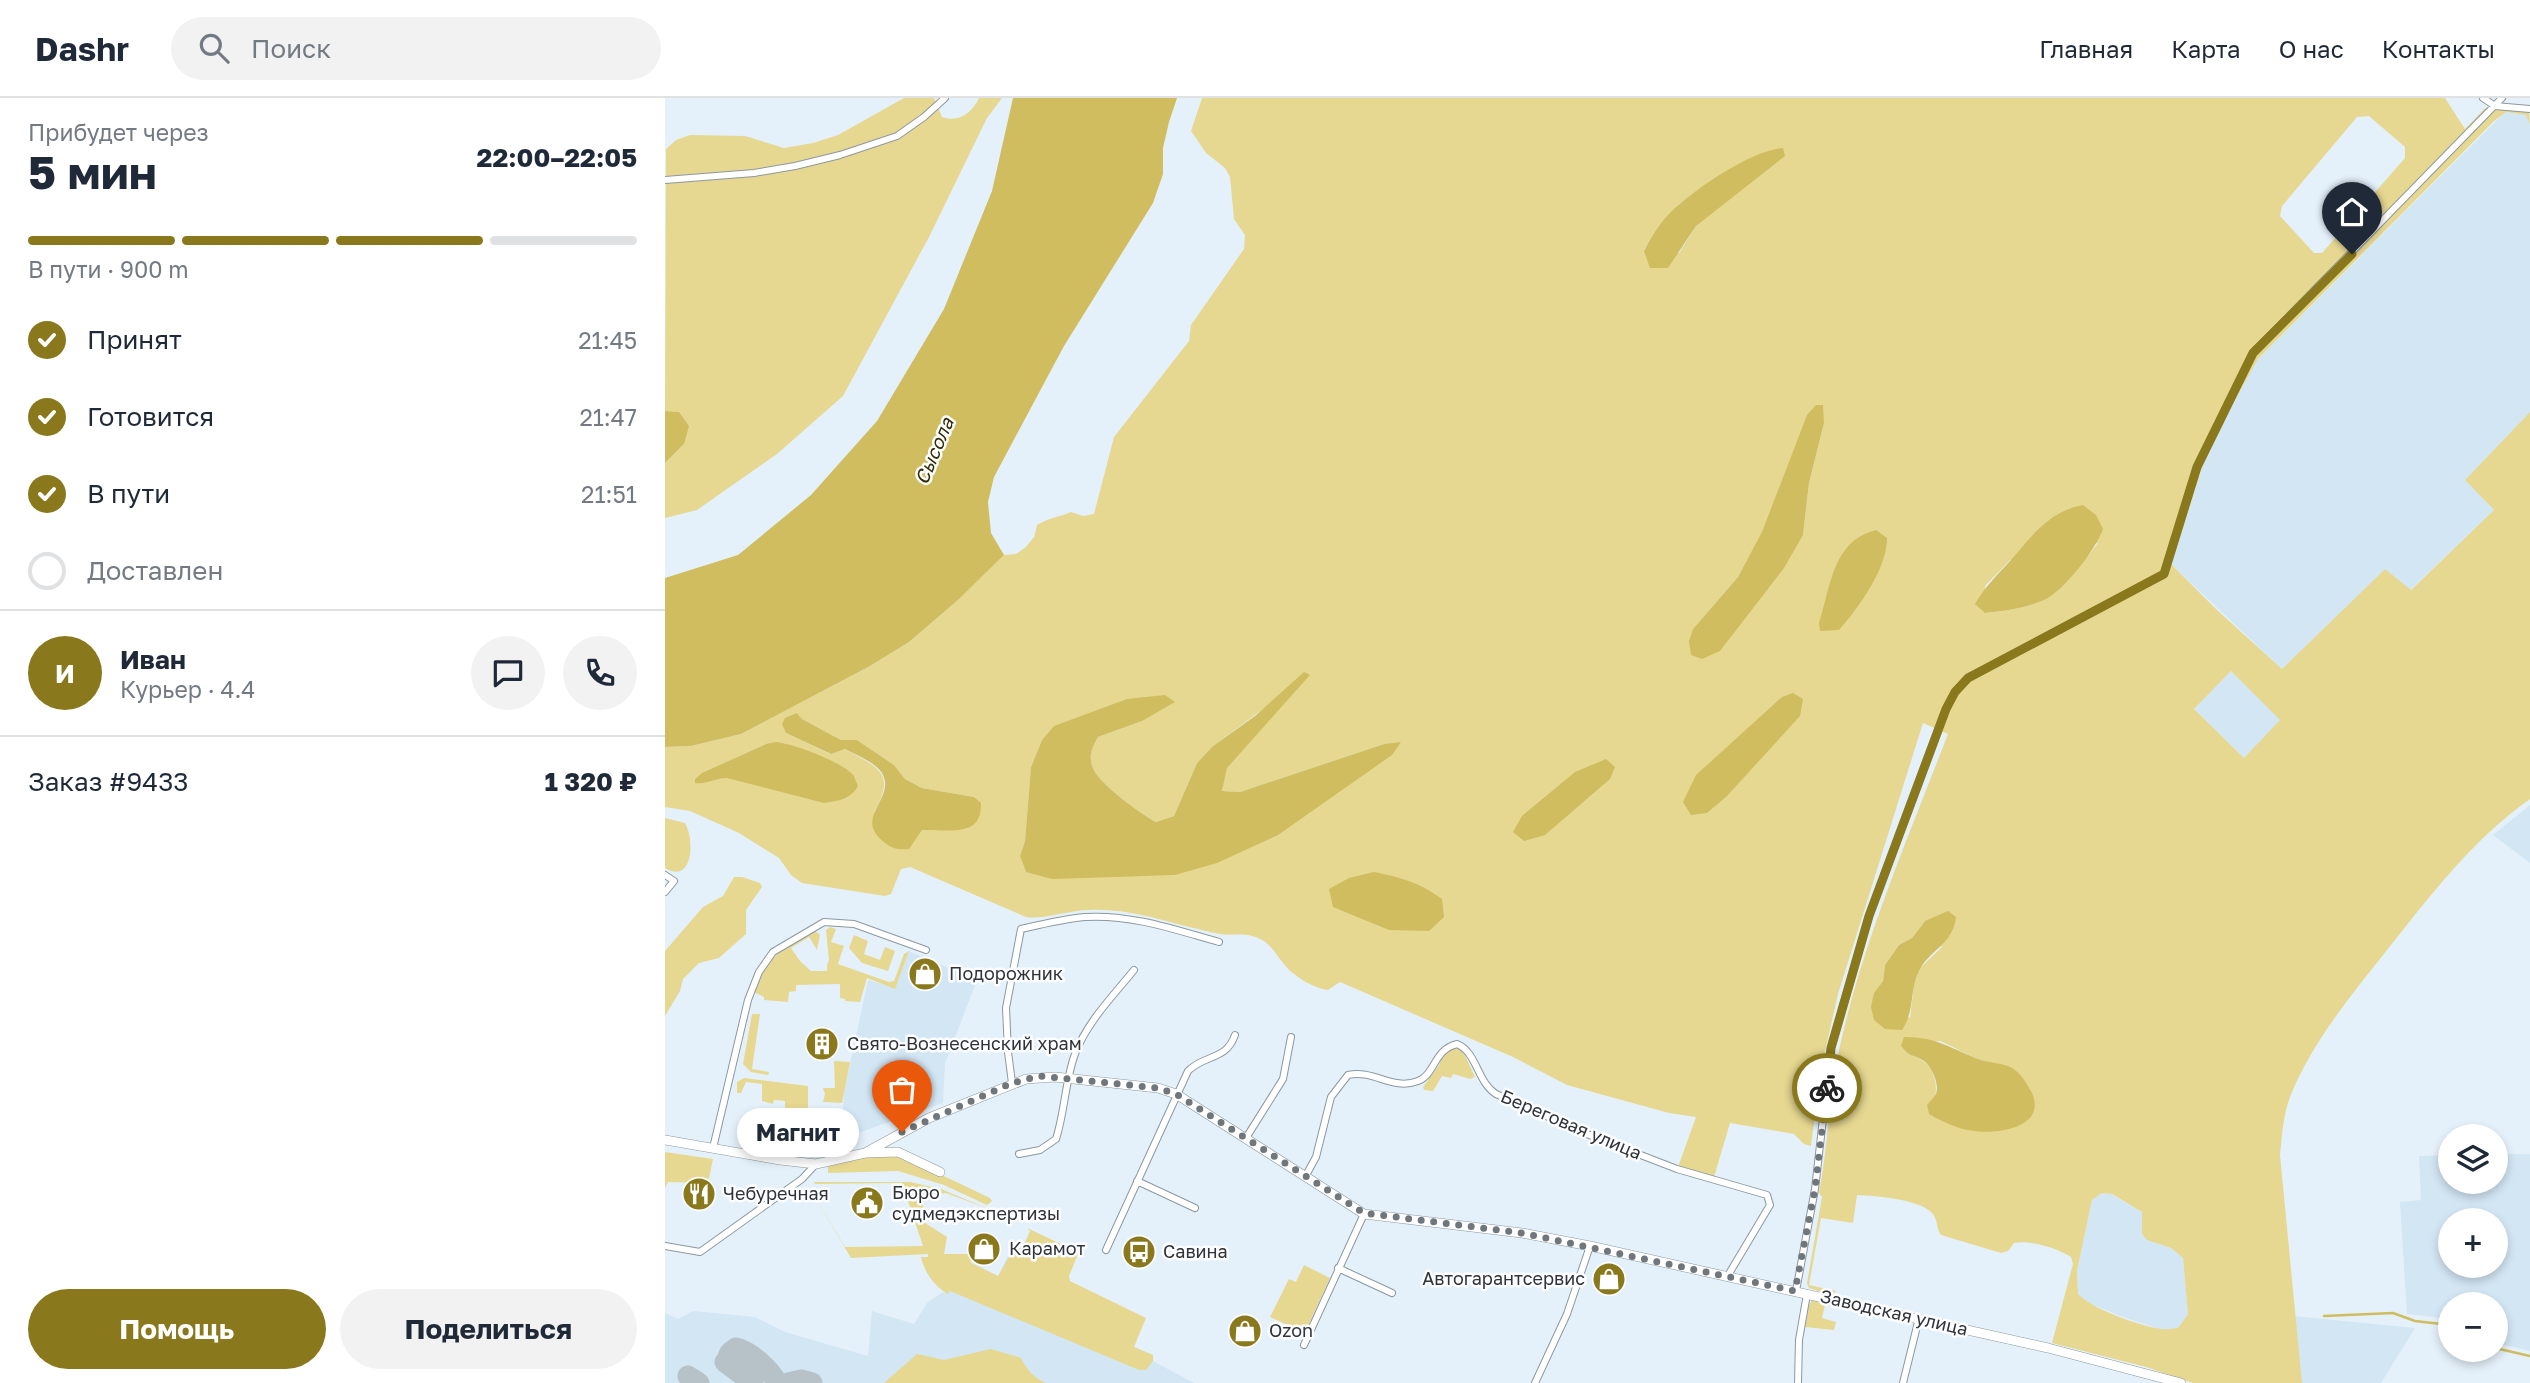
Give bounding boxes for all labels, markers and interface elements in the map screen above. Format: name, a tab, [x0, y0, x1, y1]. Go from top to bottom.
search box	[171, 17, 661, 80]
text: Dashr	[35, 29, 129, 68]
icon: search	[195, 29, 233, 67]
text: Поиск	[251, 33, 331, 64]
text: Главная	[2039, 34, 2133, 63]
text: Карта	[2171, 34, 2241, 63]
text: О нас	[2279, 34, 2344, 63]
text: Контакты	[2382, 34, 2495, 63]
text: Прибудет через	[28, 118, 209, 146]
text: 22:00–22:05	[477, 142, 637, 173]
text: 5 мин	[28, 144, 157, 199]
pin	[2322, 182, 2382, 254]
icon: home	[2333, 193, 2371, 231]
text: В пути · 900 m	[28, 255, 189, 283]
icon: check	[28, 321, 66, 359]
text: Принят	[87, 324, 182, 355]
text: 21:45	[578, 326, 637, 354]
icon: check	[28, 398, 66, 436]
text: Готовится	[87, 401, 214, 432]
text: 21:47	[579, 403, 637, 431]
water label: Сысола	[909, 413, 958, 488]
icon: check	[28, 475, 66, 513]
text: В пути	[87, 478, 170, 509]
text: 21:51	[581, 480, 637, 508]
text: Доставлен	[87, 555, 223, 586]
button: chat	[471, 636, 545, 710]
button: phone	[563, 636, 637, 710]
text: Иван	[120, 644, 186, 675]
text: И	[55, 658, 75, 689]
text: Курьер · 4.4	[120, 675, 255, 703]
text: Заказ #9433	[28, 766, 189, 797]
text: 1 320 ₽	[544, 766, 637, 797]
shop icon: Подорожник	[906, 955, 944, 993]
place label: Подорожник	[949, 962, 1063, 984]
building icon: Свято-Вознесенский храм	[803, 1025, 841, 1063]
place label: Свято-Вознесенский храм	[847, 1032, 1082, 1054]
courier	[1792, 1053, 1862, 1123]
pin	[872, 1060, 932, 1132]
icon: bike	[1808, 1069, 1846, 1107]
icon: bag	[883, 1071, 921, 1109]
street label: Береговая улица	[1498, 1085, 1645, 1164]
callout: Магнит	[737, 1108, 860, 1156]
text: Магнит	[756, 1118, 840, 1146]
map controls	[2438, 1124, 2508, 1362]
button: layers	[2438, 1124, 2508, 1194]
restaurant icon: Чебуречная	[680, 1175, 718, 1213]
place label: Бюро судмедэкспертизы	[892, 1181, 1060, 1224]
place label: Чебуречная	[723, 1182, 829, 1204]
public building icon: Бюро судмедэкспертизы	[848, 1184, 886, 1222]
button: +	[2438, 1208, 2508, 1278]
shop icon: Карамот	[965, 1230, 1003, 1268]
bus stop icon: Савина	[1120, 1233, 1158, 1271]
place label: Карамот	[1009, 1237, 1085, 1259]
place label: Савина	[1163, 1240, 1228, 1262]
shop icon: Автогарантсервис	[1590, 1260, 1628, 1298]
place label: Автогарантсервис	[1422, 1267, 1585, 1289]
street label: Заводская улица	[1818, 1284, 1970, 1340]
button: Помощь	[28, 1289, 326, 1369]
button: Поделиться	[340, 1289, 637, 1369]
button: −	[2438, 1292, 2508, 1362]
shop icon: Ozon	[1226, 1312, 1264, 1350]
place label: Ozon	[1269, 1319, 1313, 1341]

